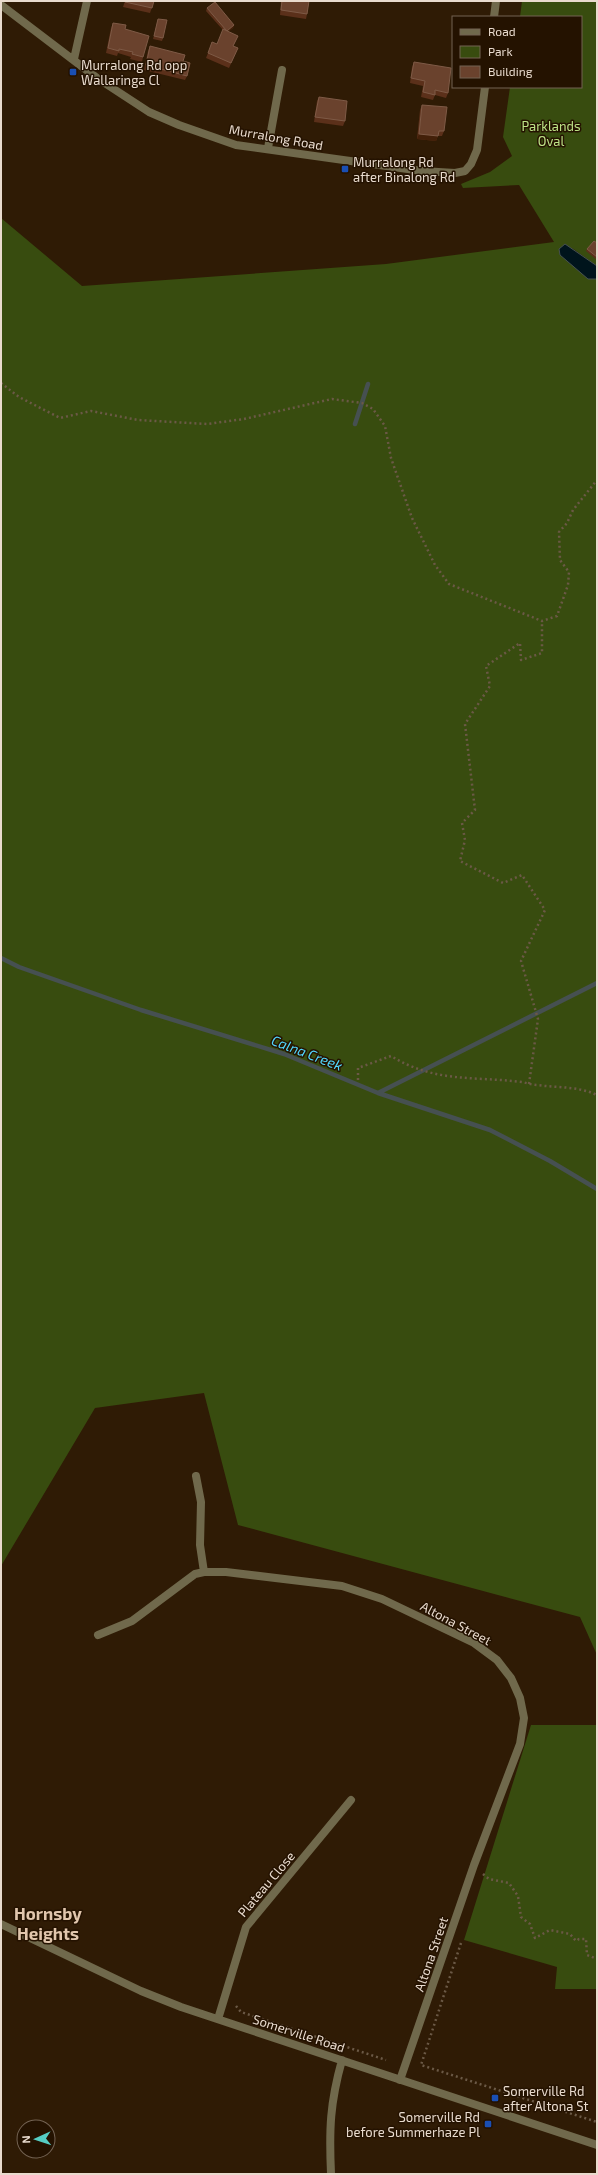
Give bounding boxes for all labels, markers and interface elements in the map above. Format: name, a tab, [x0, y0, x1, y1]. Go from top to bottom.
legend	[452, 16, 582, 88]
text: Road	[488, 24, 516, 38]
text: Park	[488, 44, 513, 58]
place label: Murralong Rd opp Wallaringa Cl	[81, 57, 187, 88]
text: Building	[488, 64, 533, 78]
marker: Murralong Rd opp Wallaringa Cl	[68, 67, 78, 77]
park label: Parklands Oval	[521, 118, 581, 149]
street label: Murralong Road	[228, 121, 324, 153]
place label: Murralong Rd after Binalong Rd	[353, 154, 455, 185]
marker: Murralong Rd after Binalong Rd	[340, 164, 350, 174]
water label: Calna Creek	[269, 1031, 345, 1074]
street label: Altona Street	[418, 1598, 494, 1648]
street label: Plateau Close	[234, 1848, 298, 1920]
district label: Hornsby Heights	[14, 1903, 82, 1943]
street label: Altona Street	[411, 1915, 451, 1993]
street label: Somerville Road	[251, 2011, 347, 2055]
place label: Somerville Rd after Altona St	[503, 2083, 589, 2114]
marker: Somerville Rd after Altona St	[490, 2093, 500, 2103]
place label: Somerville Rd before Summerhaze Pl	[346, 2109, 480, 2140]
north arrow	[16, 2119, 56, 2159]
marker: Somerville Rd before Summerhaze Pl	[483, 2119, 493, 2129]
text: N	[19, 2135, 32, 2144]

